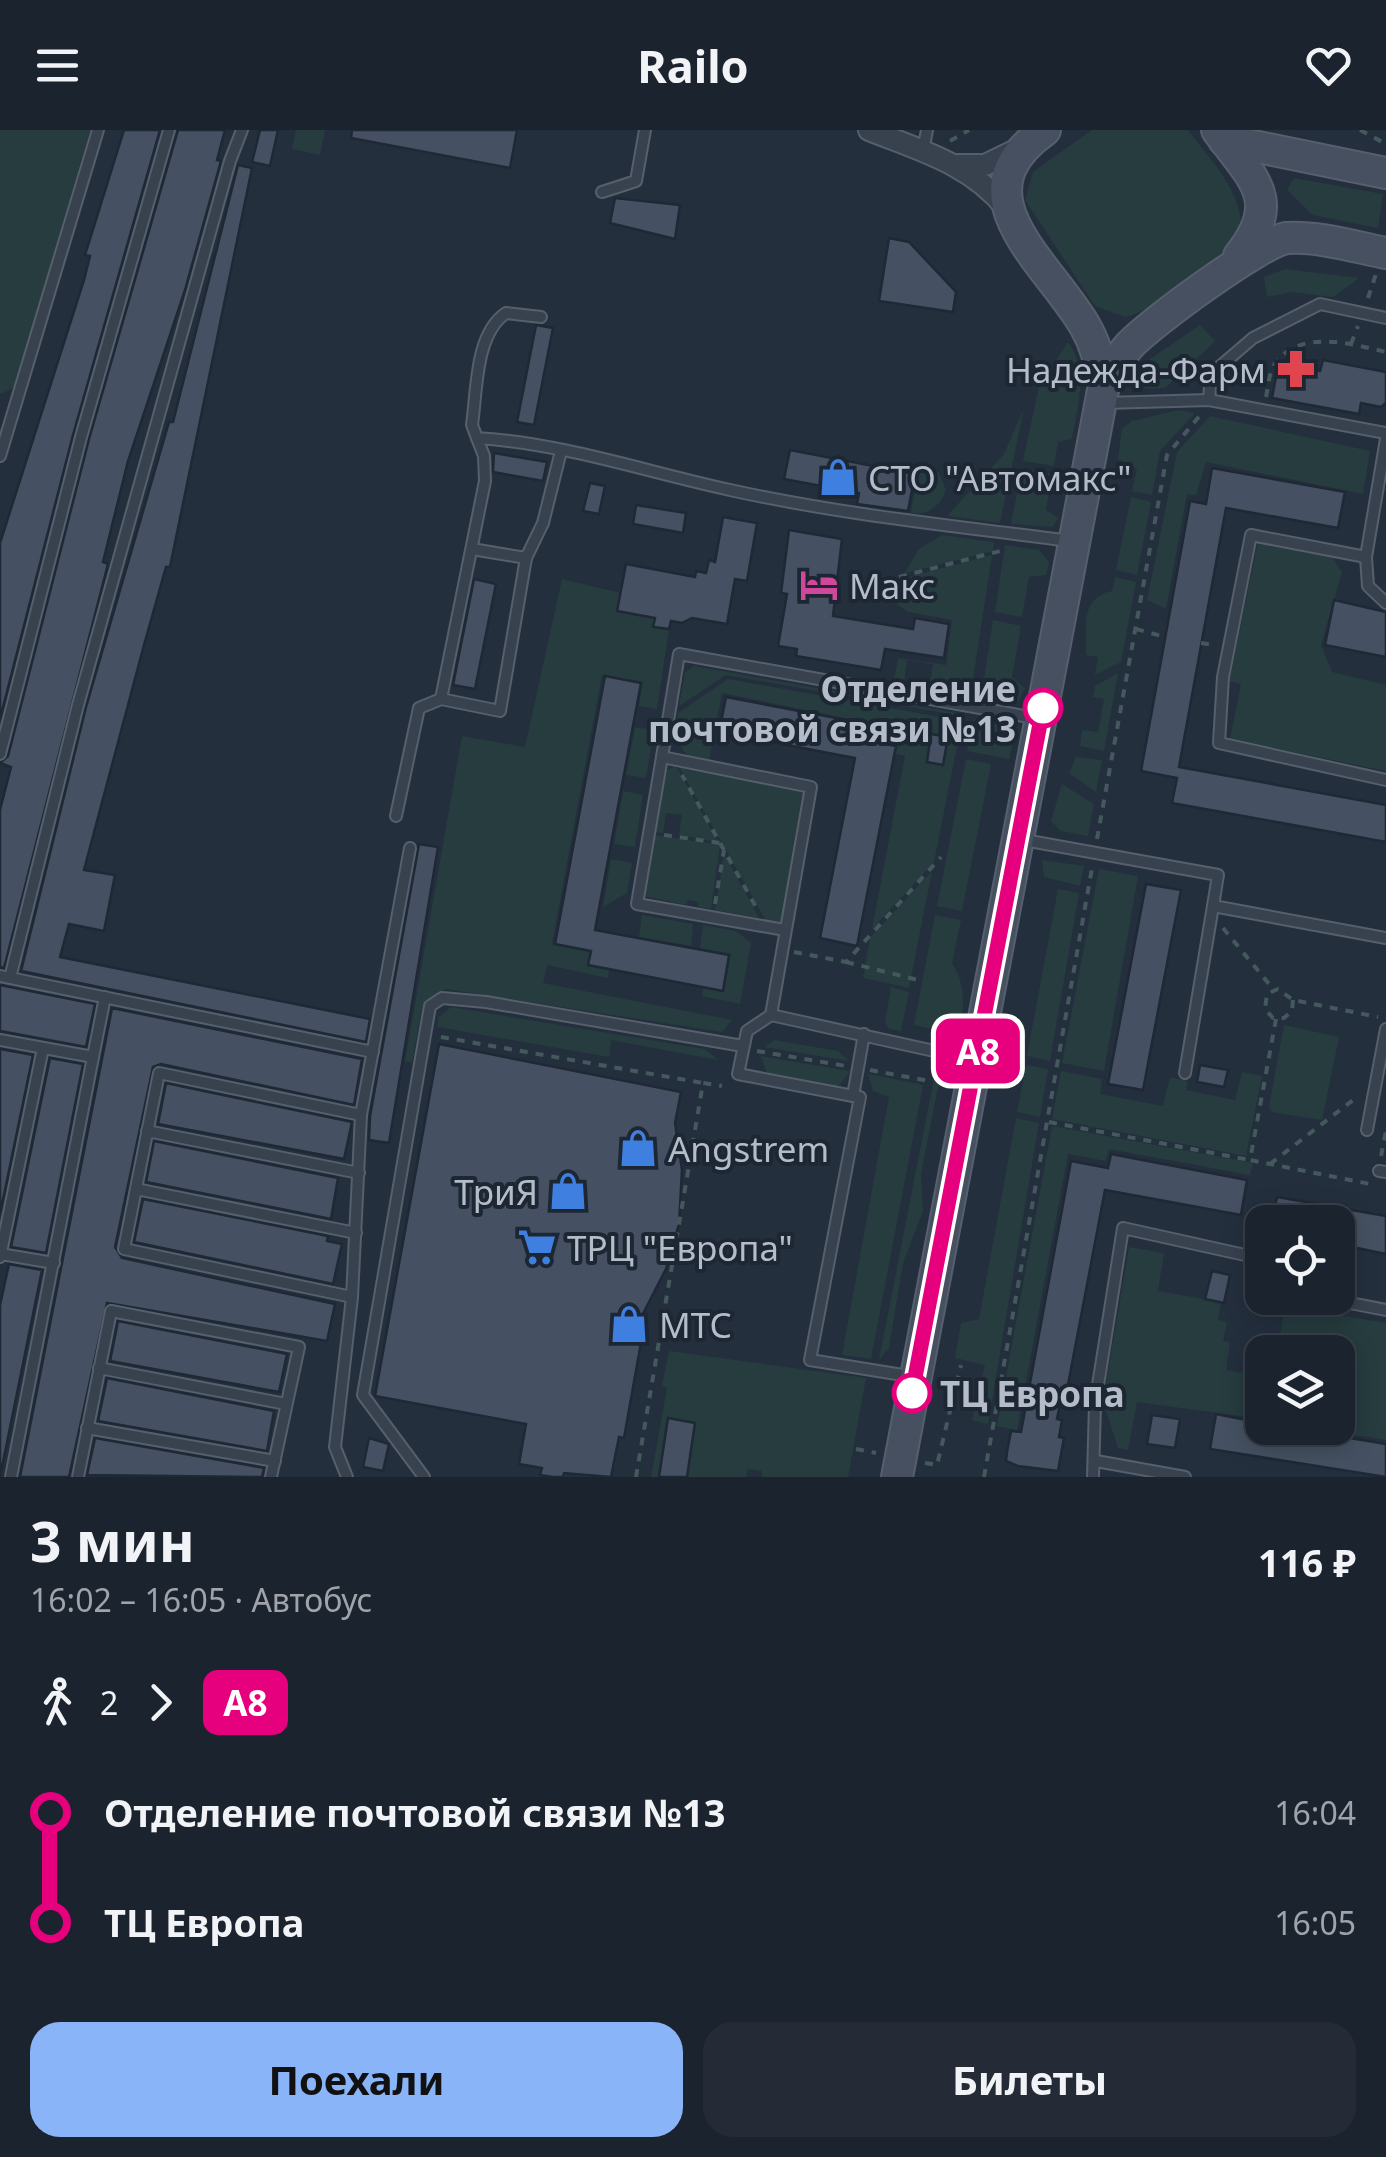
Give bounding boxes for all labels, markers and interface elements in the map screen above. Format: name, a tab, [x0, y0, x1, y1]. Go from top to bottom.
text: Railo	[637, 35, 749, 96]
icon: menu	[30, 38, 85, 93]
icon: heart	[1301, 38, 1356, 93]
place label: Надежда-Фарм	[1006, 346, 1266, 393]
pharmacy icon: Надежда-Фарм	[1275, 348, 1317, 390]
place label: СТО "Автомакс"	[868, 454, 1132, 501]
shop icon: СТО "Автомакс"	[817, 456, 859, 498]
place label: Макс	[849, 562, 935, 609]
hotel icon: Макс	[798, 564, 840, 606]
place label: Отделение почтовой связи №13	[648, 665, 1016, 752]
marker: Отделение почтовой связи №13	[1024, 689, 1062, 727]
line badge: А8	[933, 1018, 1023, 1084]
text: А8	[956, 1028, 1000, 1075]
place label: Angstrem	[668, 1125, 829, 1172]
shop icon: Angstrem	[617, 1127, 659, 1169]
place label: ТриЯ	[454, 1168, 538, 1215]
shop icon: ТриЯ	[547, 1170, 589, 1212]
map controls	[1245, 1205, 1355, 1445]
button: locate	[1245, 1205, 1355, 1315]
place label: ТРЦ "Европа"	[567, 1224, 793, 1271]
supermarket icon: ТРЦ "Европа"	[516, 1226, 558, 1268]
place label: МТС	[659, 1301, 732, 1348]
shop icon: МТС	[608, 1303, 650, 1345]
button: layers	[1245, 1335, 1355, 1445]
place label: ТЦ Европа	[940, 1370, 1125, 1417]
marker: ТЦ Европа	[893, 1374, 931, 1412]
text: 3 мин	[30, 1503, 195, 1578]
text: 116 ₽	[1258, 1536, 1356, 1588]
text: 16:02 – 16:05 · Автобус	[30, 1578, 372, 1621]
icon: walk	[30, 1675, 85, 1730]
icon: forward	[133, 1675, 188, 1730]
text: А8	[223, 1679, 268, 1726]
text: 2	[100, 1681, 118, 1724]
text: Отделение почтовой связи №13	[104, 1786, 726, 1838]
text: 16:04	[1274, 1791, 1356, 1834]
text: ТЦ Европа	[104, 1896, 304, 1948]
text: 16:05	[1274, 1901, 1356, 1944]
button: Поехали	[30, 2022, 683, 2137]
button: Билеты	[703, 2022, 1356, 2137]

